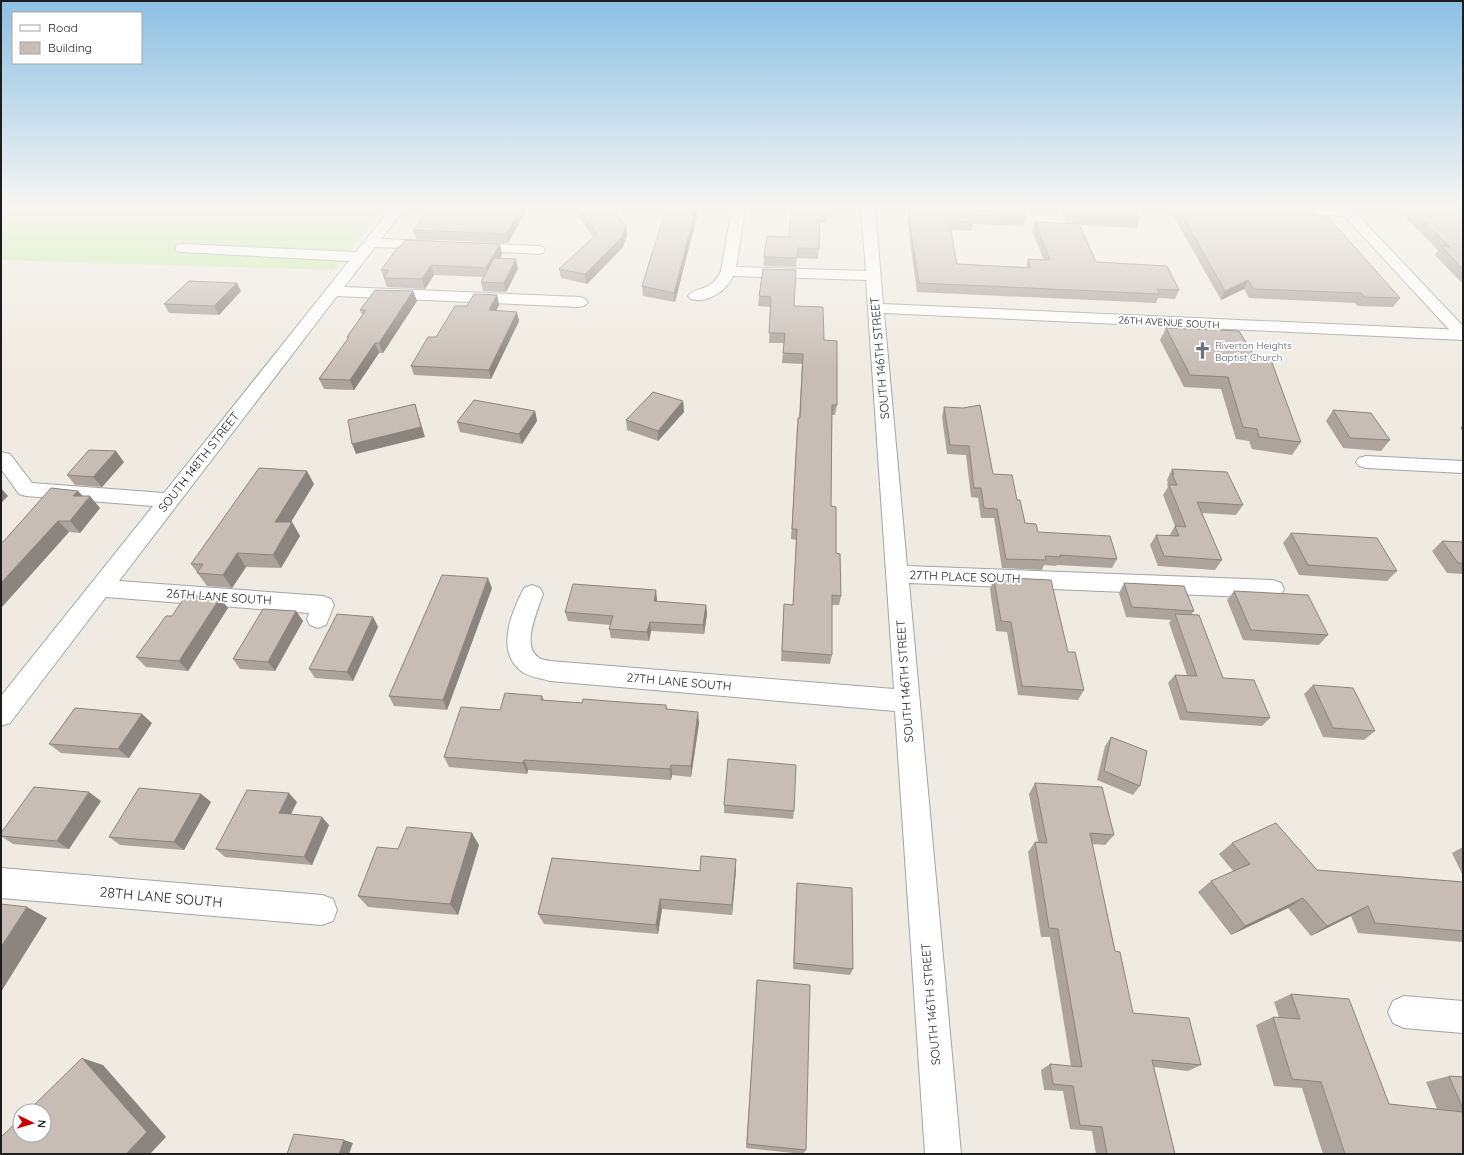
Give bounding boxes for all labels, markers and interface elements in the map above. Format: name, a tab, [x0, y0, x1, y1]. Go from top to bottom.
legend	[12, 12, 142, 64]
text: Road	[48, 20, 78, 35]
text: Building	[48, 40, 92, 55]
street label: SOUTH 146TH STREET	[867, 296, 892, 420]
street label: 26TH AVENUE SOUTH	[1118, 313, 1220, 332]
place label: Riverton Heights Baptist Church	[1215, 339, 1292, 364]
church icon: Riverton Heights Baptist Church	[1192, 341, 1212, 361]
street label: SOUTH 148TH STREET	[155, 409, 242, 515]
street label: 27TH PLACE SOUTH	[909, 567, 1021, 586]
street label: 26TH LANE SOUTH	[166, 585, 272, 608]
street label: SOUTH 146TH STREET	[893, 619, 916, 743]
street label: 27TH LANE SOUTH	[626, 669, 732, 694]
street label: 28TH LANE SOUTH	[99, 883, 223, 911]
street label: SOUTH 146TH STREET	[918, 942, 943, 1066]
north arrow	[12, 1103, 52, 1143]
text: N	[35, 1119, 49, 1129]

